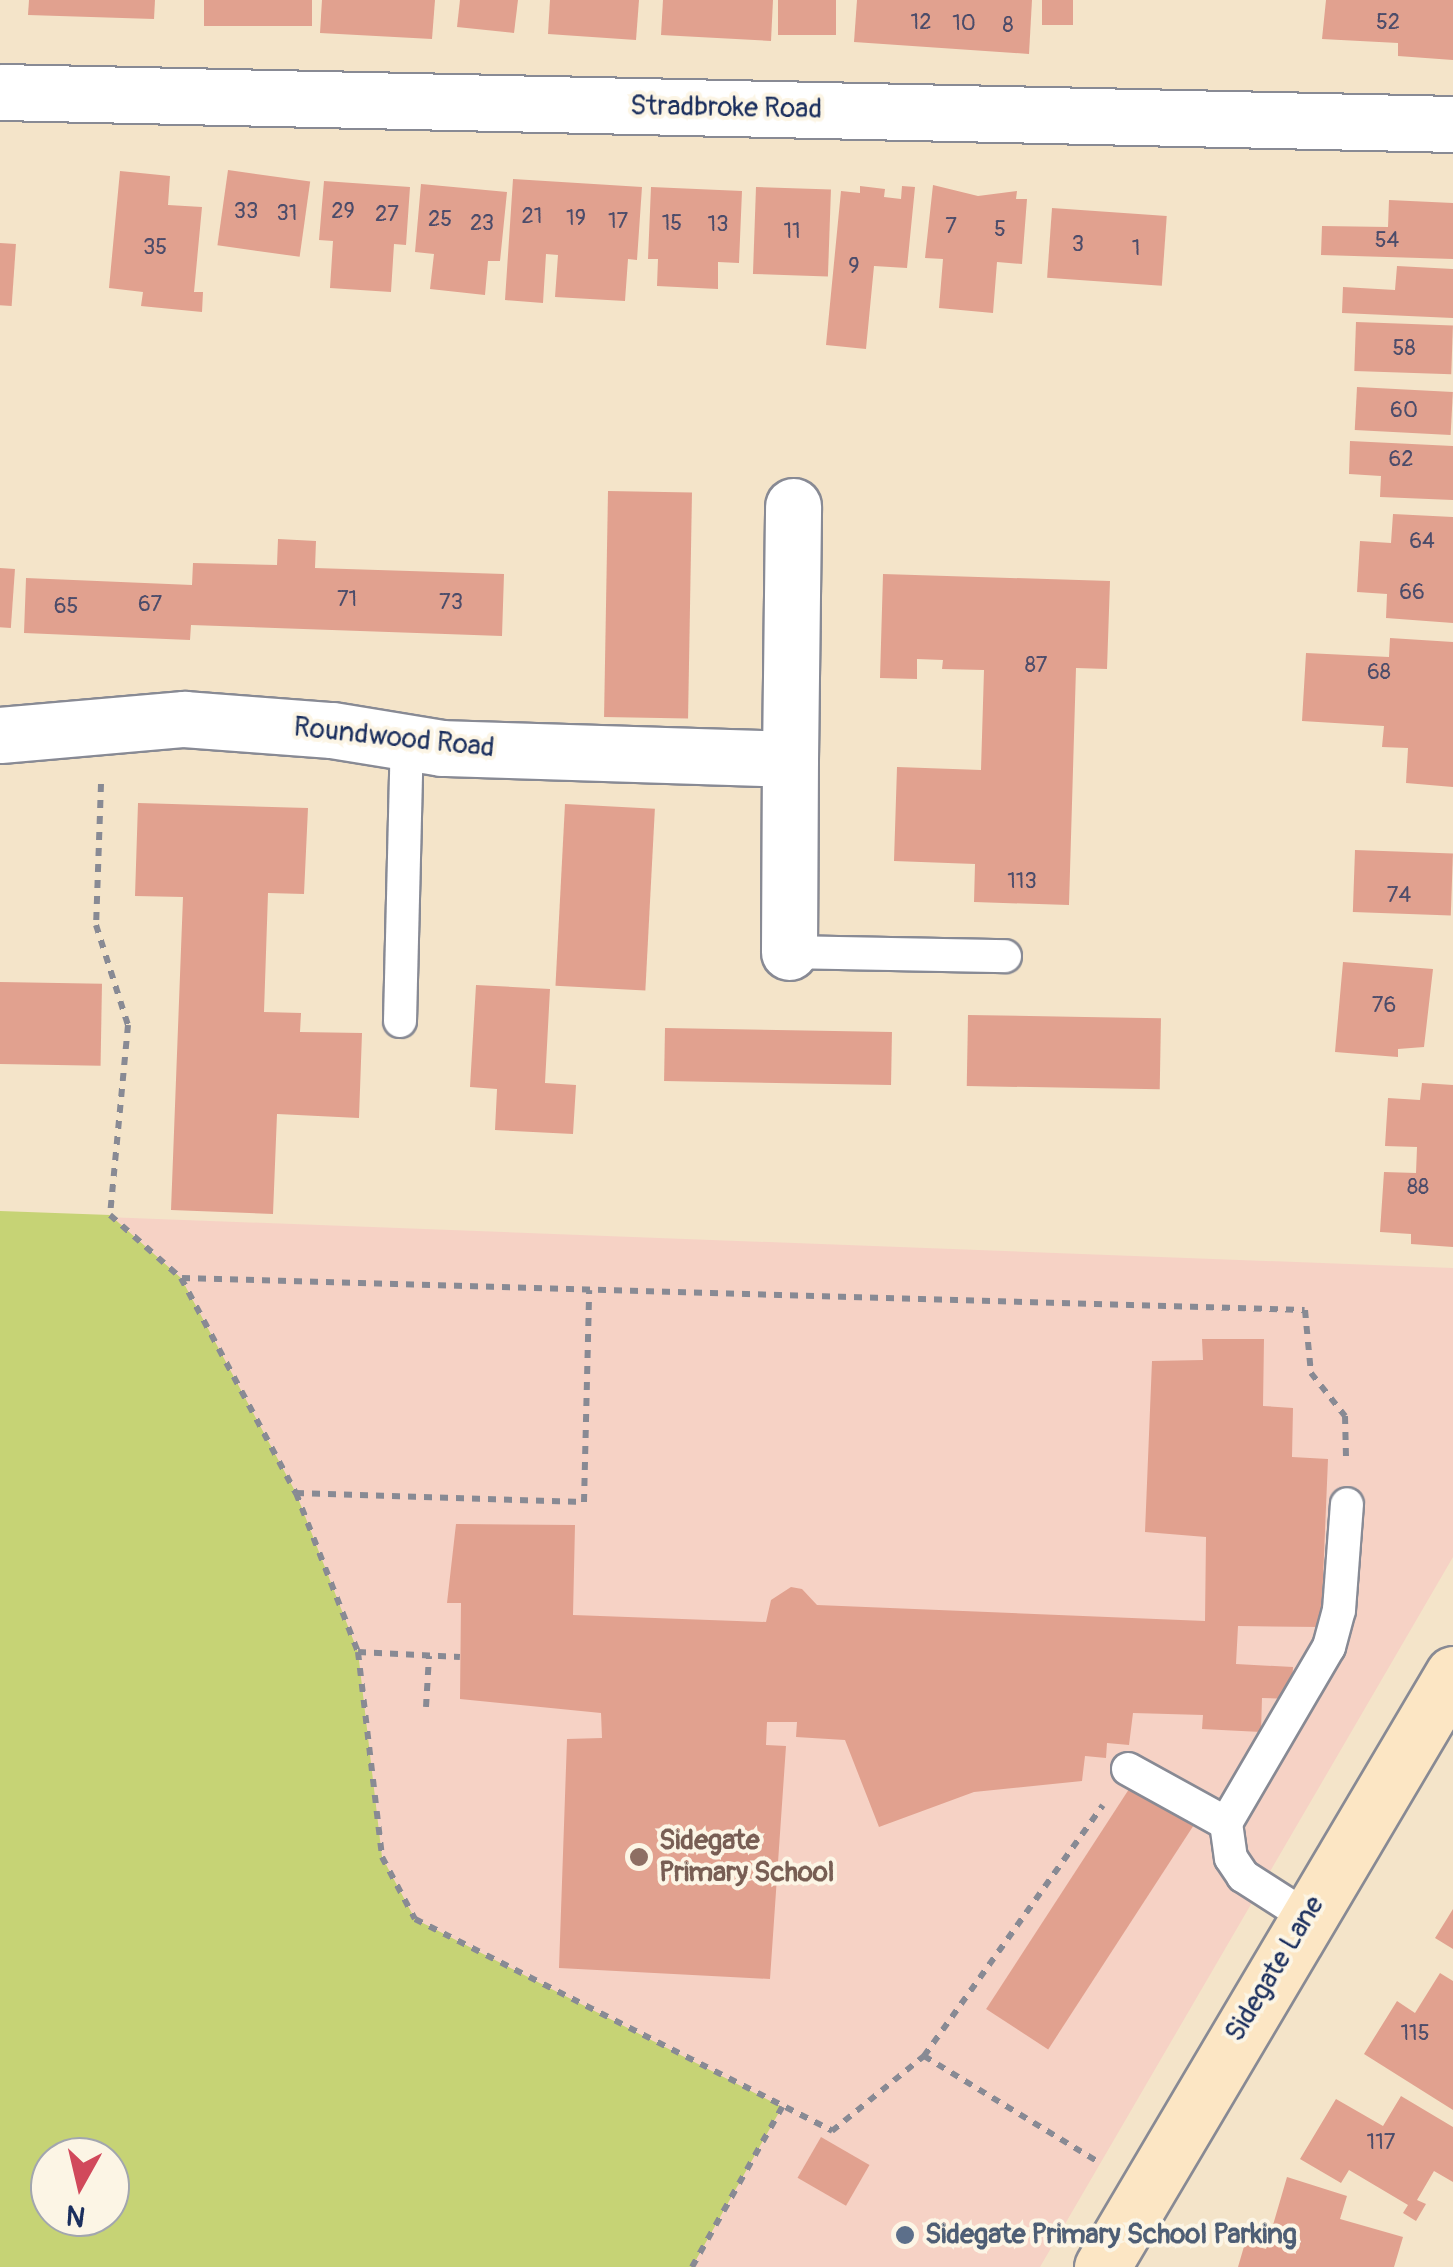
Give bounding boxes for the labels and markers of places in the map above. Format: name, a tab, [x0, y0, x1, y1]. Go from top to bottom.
place label: Sidegate Primary School	[659, 1824, 835, 1890]
marker: Sidegate Primary School	[628, 1846, 650, 1868]
place label: Sidegate Primary School Parking	[925, 2218, 1297, 2252]
marker: Sidegate Primary School Parking	[894, 2224, 916, 2246]

